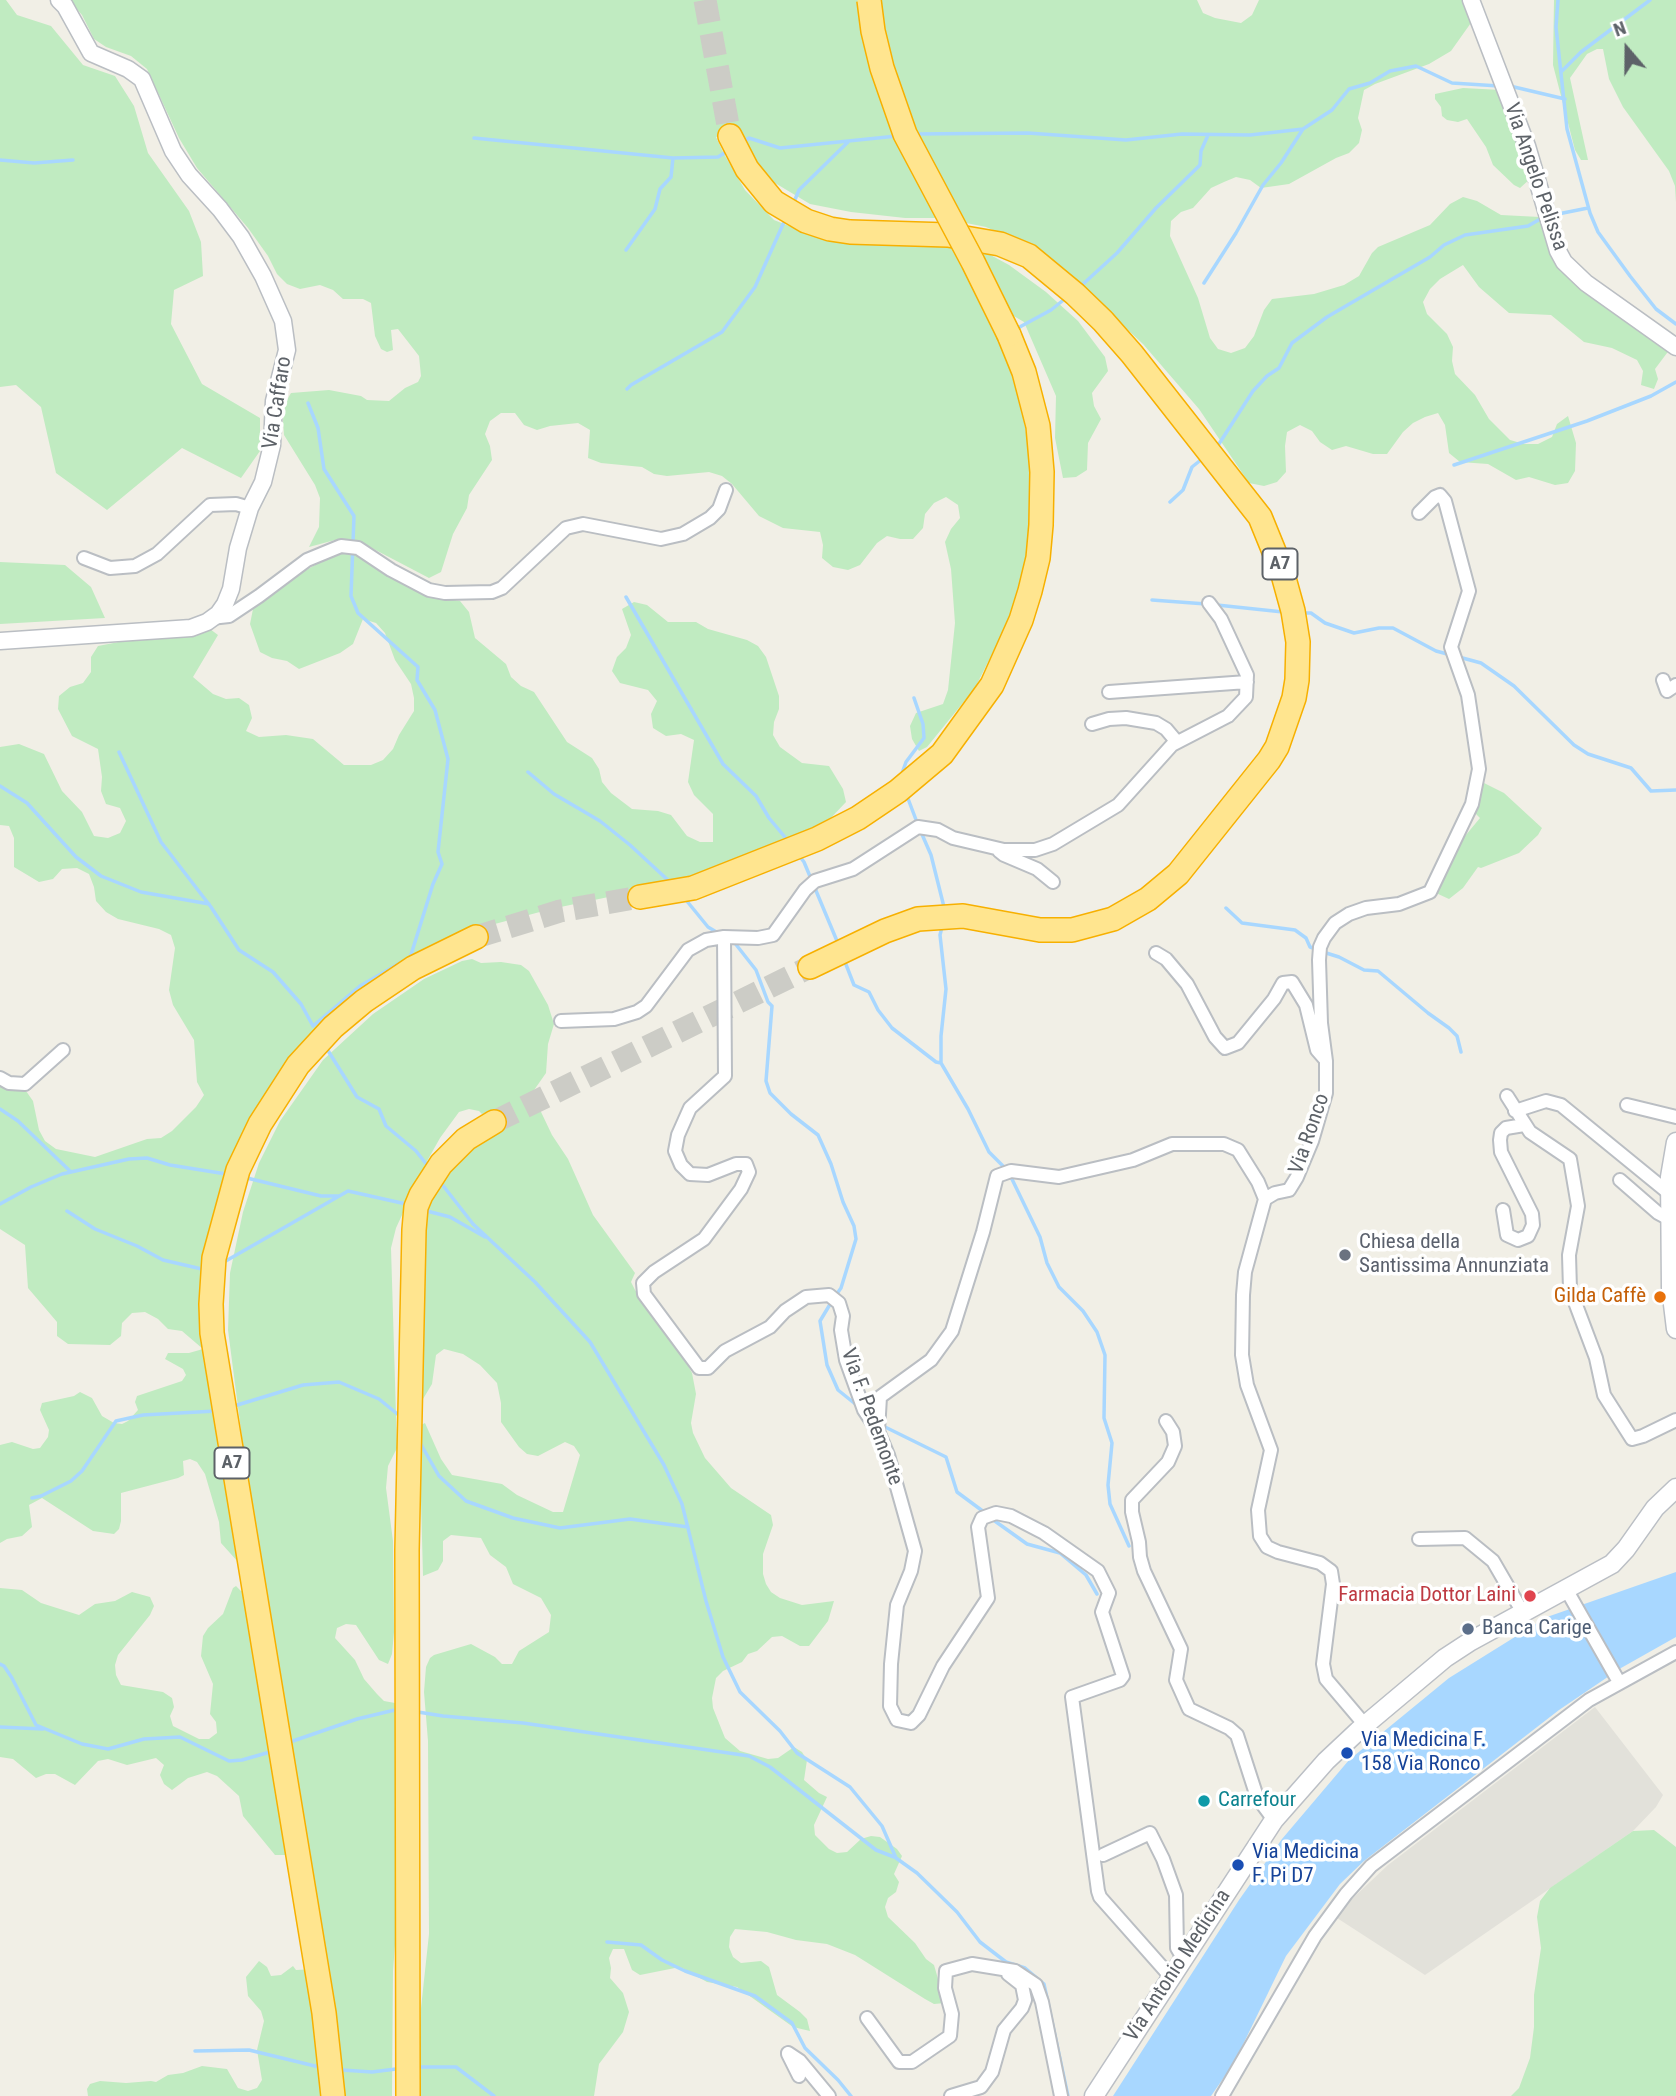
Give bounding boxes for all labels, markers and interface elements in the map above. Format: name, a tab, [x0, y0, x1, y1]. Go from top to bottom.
north arrow	[1592, 14, 1662, 84]
text: N	[1610, 16, 1629, 42]
street label: Via Angelo Pelissa	[1498, 100, 1572, 254]
street label: Via Caffaro	[258, 355, 298, 451]
road number: A7	[1262, 548, 1298, 580]
street label: Via Ronco	[1284, 1090, 1336, 1178]
place label: Chiesa della Santissima Annunziata	[1359, 1230, 1549, 1280]
marker: Chiesa della Santissima Annunziata	[1337, 1247, 1353, 1263]
place label: Gilda Caffè	[1554, 1284, 1646, 1310]
marker: Gilda Caffè	[1652, 1289, 1668, 1305]
street label: Via F. Pedemonte	[835, 1345, 907, 1489]
road number: A7	[215, 1448, 250, 1478]
place label: Farmacia Dottor Laini	[1338, 1583, 1516, 1609]
marker: Farmacia Dottor Laini	[1522, 1588, 1538, 1604]
place label: Banca Carige	[1482, 1616, 1592, 1642]
marker: Banca Carige	[1460, 1621, 1476, 1637]
place label: Via Medicina F. 158 Via Ronco	[1361, 1728, 1486, 1778]
marker: Via Medicina F. 158 Via Ronco	[1339, 1745, 1355, 1761]
place label: Carrefour	[1218, 1788, 1296, 1814]
marker: Carrefour	[1196, 1793, 1212, 1809]
place label: Via Medicina F. Pi D7	[1252, 1840, 1359, 1890]
marker: Via Medicina F. Pi D7	[1230, 1857, 1246, 1873]
street label: Via Antonio Medicina	[1119, 1885, 1237, 2047]

